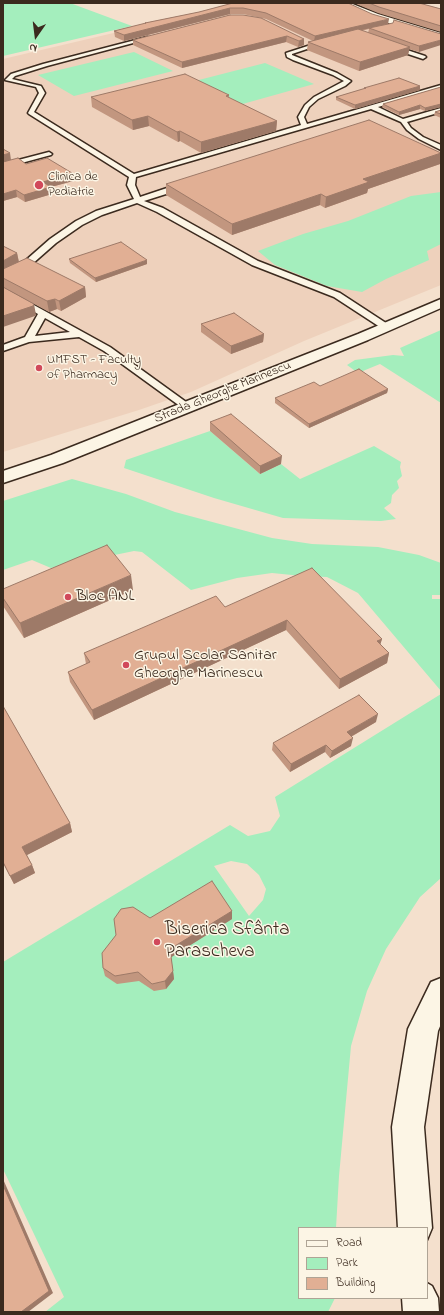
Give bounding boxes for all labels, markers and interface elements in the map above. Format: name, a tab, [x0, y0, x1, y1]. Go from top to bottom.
north arrow	[16, 16, 56, 56]
text: N	[28, 39, 39, 56]
place label: Clinica de Pediatrie	[48, 170, 98, 201]
marker: Clinica de Pediatrie	[33, 179, 45, 191]
place label: UMFST - Faculty of Pharmacy	[47, 353, 141, 384]
street label: Strada Gheorghe Marinescu	[152, 358, 294, 428]
marker: UMFST - Faculty of Pharmacy	[34, 363, 44, 373]
place label: Bloc ANL	[76, 587, 134, 607]
marker: Bloc ANL	[63, 592, 73, 602]
place label: Grupul Școlar Sanitar Gheorghe Marinescu	[134, 646, 277, 684]
marker: Grupul Școlar Sanitar Gheorghe Marinescu	[121, 660, 131, 670]
place label: Biserica Sfânta Parascheva	[165, 920, 289, 964]
marker: Biserica Sfânta Parascheva	[152, 937, 162, 947]
legend	[298, 1227, 428, 1299]
text: Road	[336, 1234, 362, 1252]
text: Park	[336, 1254, 358, 1272]
text: Building	[336, 1274, 375, 1292]

